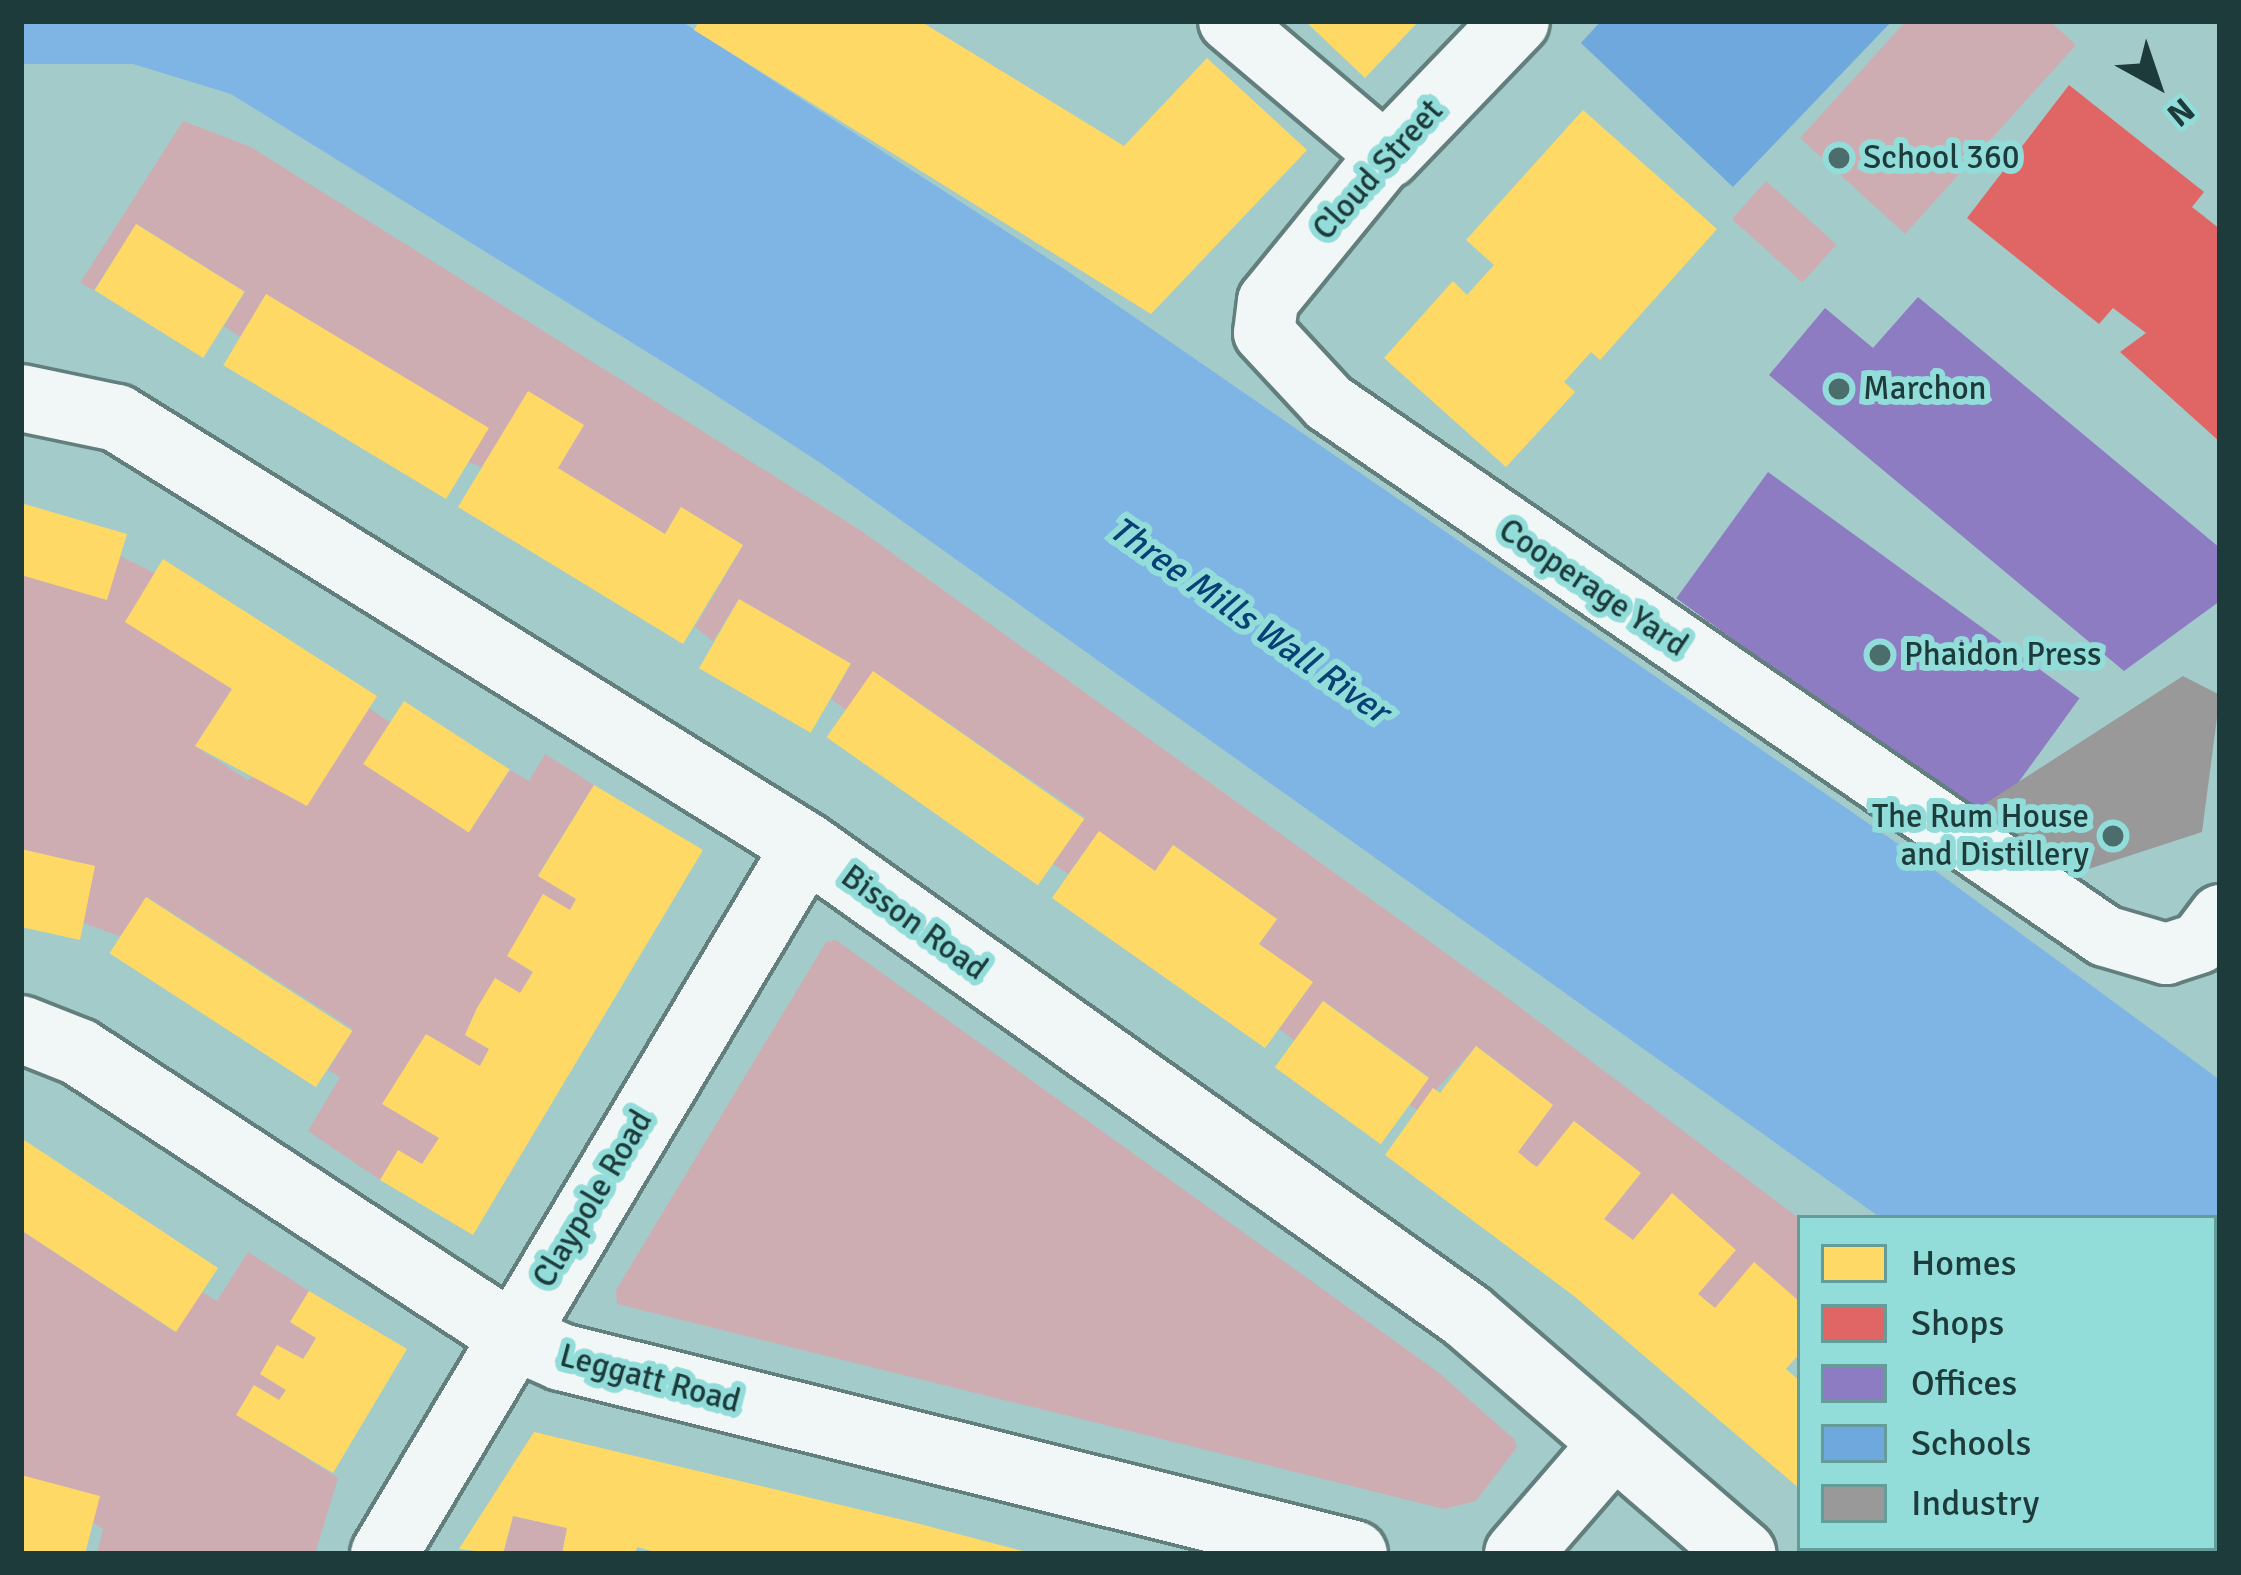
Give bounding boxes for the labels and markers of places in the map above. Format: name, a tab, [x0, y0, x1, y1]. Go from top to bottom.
place label: School 360	[1863, 138, 2020, 178]
marker: School 360	[1826, 145, 1852, 171]
place label: Marchon	[1863, 369, 1987, 409]
marker: Marchon	[1826, 376, 1852, 402]
place label: Phaidon Press	[1904, 635, 2101, 675]
marker: Phaidon Press	[1867, 642, 1893, 668]
place label: The Rum House and Distillery	[1872, 797, 2089, 875]
marker: The Rum House and Distillery	[2100, 823, 2126, 849]

